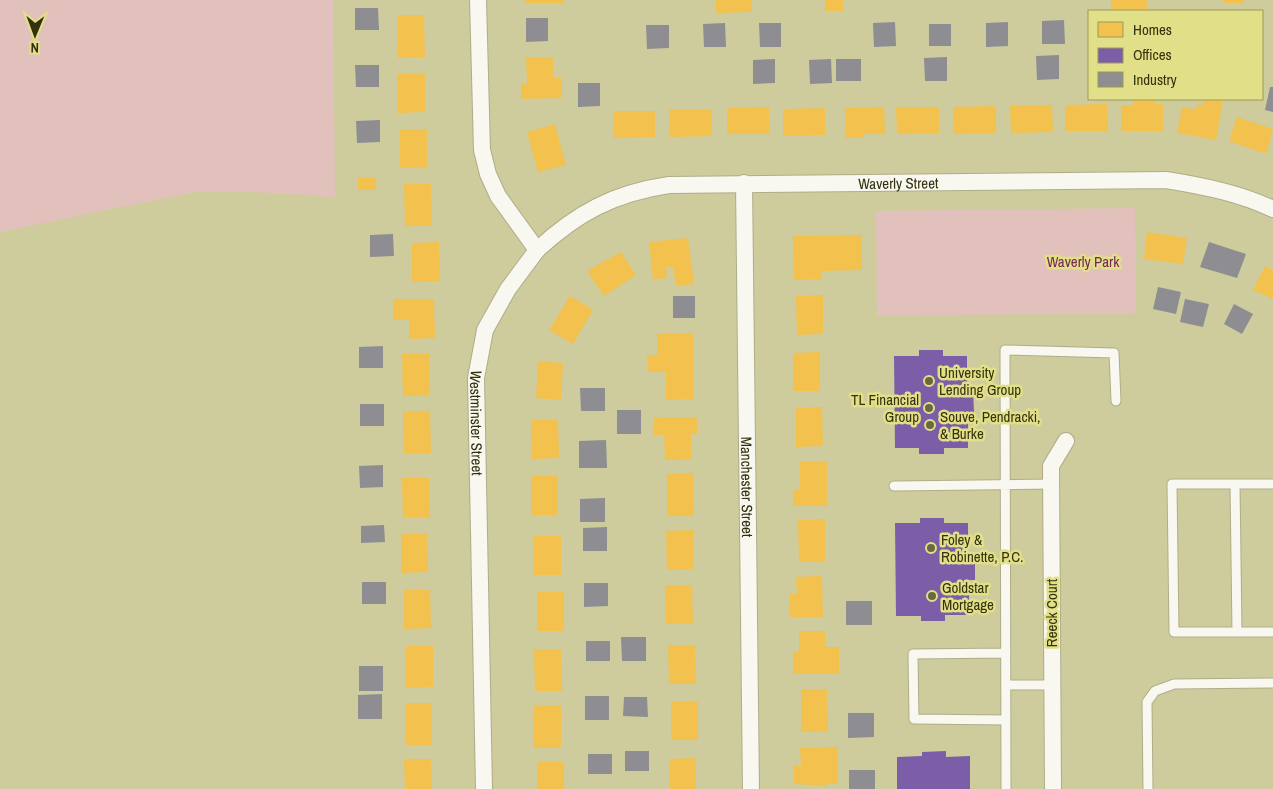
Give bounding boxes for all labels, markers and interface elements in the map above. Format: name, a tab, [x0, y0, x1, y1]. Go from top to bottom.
north arrow	[10, 10, 60, 60]
legend	[1088, 10, 1263, 100]
text: Homes	[1133, 19, 1172, 40]
text: N	[30, 39, 39, 57]
text: Offices	[1133, 44, 1172, 65]
text: Industry	[1133, 69, 1178, 90]
street label: Waverly Street	[858, 172, 939, 194]
park label: Waverly Park	[1047, 251, 1120, 272]
place label: University Lending Group	[939, 362, 1021, 400]
street label: Westminster Street	[465, 369, 488, 476]
marker: University Lending Group	[923, 375, 935, 387]
place label: TL Financial Group	[851, 389, 919, 427]
marker: TL Financial Group	[923, 402, 935, 414]
place label: Souve, Pendracki, & Burke	[940, 406, 1041, 444]
marker: Souve, Pendracki, & Burke	[924, 419, 936, 431]
street label: Manchester Street	[736, 437, 759, 538]
place label: Foley & Robinette, P.C.	[941, 529, 1024, 567]
marker: Foley & Robinette, P.C.	[925, 542, 937, 554]
place label: Goldstar Mortgage	[942, 577, 994, 615]
street label: Reeck Court	[1041, 578, 1062, 647]
marker: Goldstar Mortgage	[926, 590, 938, 602]

